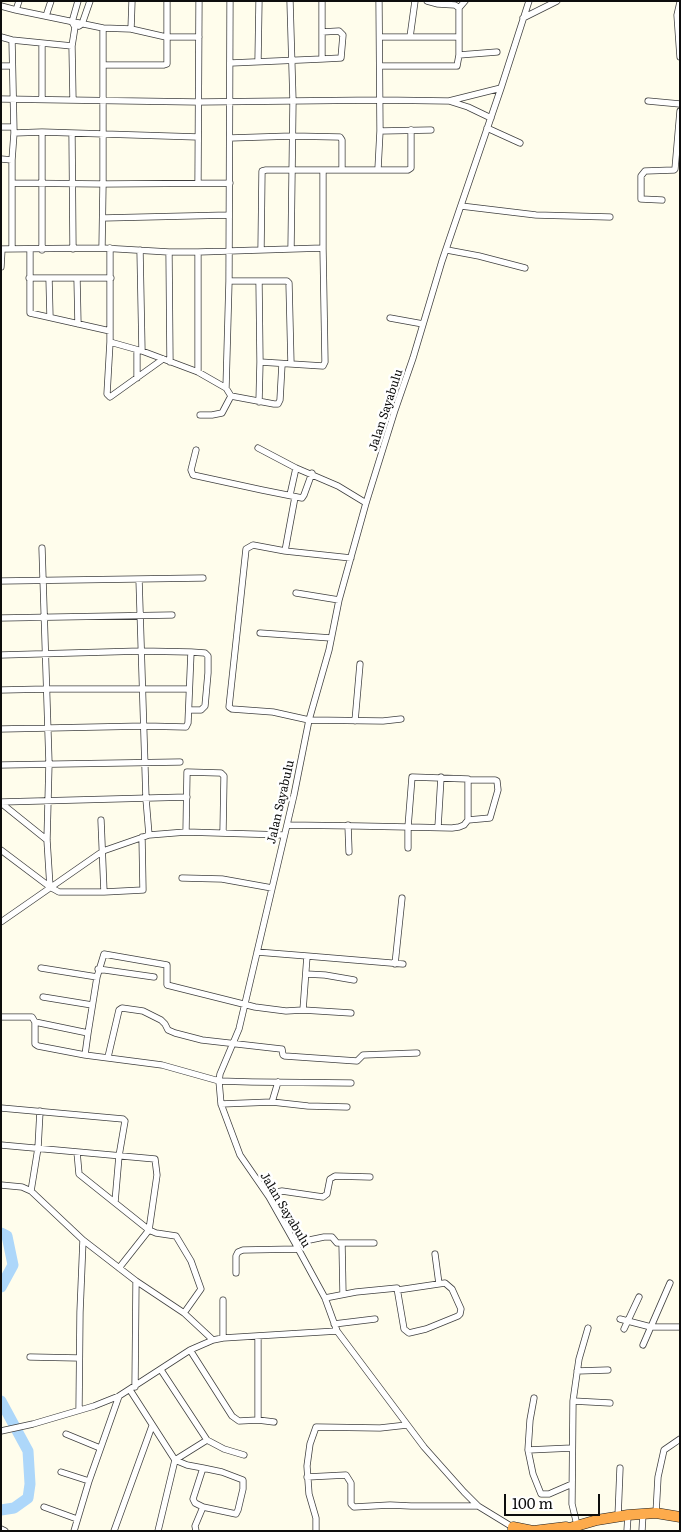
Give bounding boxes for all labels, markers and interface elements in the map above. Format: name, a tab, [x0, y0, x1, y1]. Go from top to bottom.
street label: Jalan Sayabulu	[366, 367, 406, 453]
street label: Jalan Sayabulu	[264, 759, 298, 845]
street label: Jalan Sayabulu	[257, 1170, 313, 1250]
scale bar	[506, 1484, 602, 1516]
text: 100 m	[512, 1491, 553, 1514]

